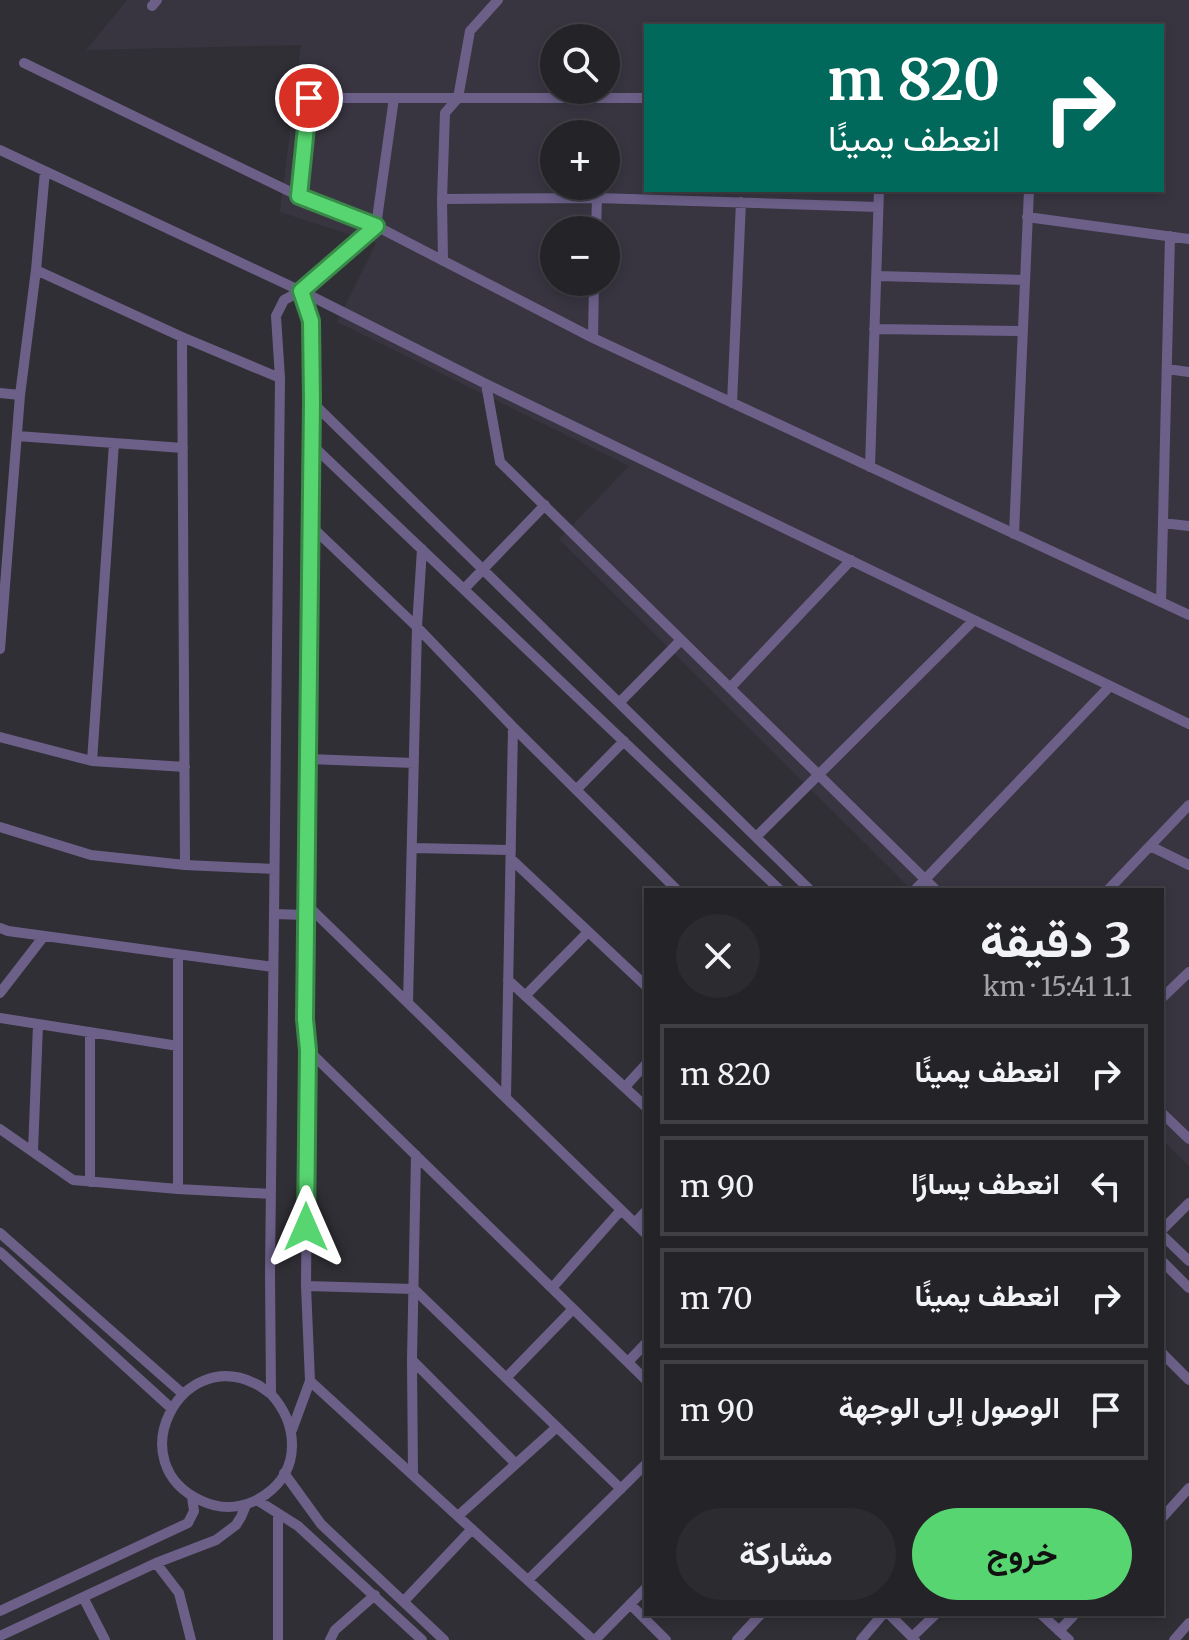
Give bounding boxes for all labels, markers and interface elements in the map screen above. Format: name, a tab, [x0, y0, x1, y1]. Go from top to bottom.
map controls	[540, 24, 620, 296]
button: search	[540, 24, 620, 104]
text: 820 m	[828, 45, 1000, 115]
icon: right	[1028, 56, 1132, 160]
pin	[275, 64, 343, 132]
icon: arrive	[287, 76, 331, 120]
text: انعطف يمينًا	[828, 116, 1000, 161]
button: +	[540, 120, 620, 200]
button: −	[540, 216, 620, 296]
text: 3 دقيقة	[980, 910, 1132, 970]
button: close	[676, 914, 760, 998]
text: 1.1 km · 15:41	[983, 970, 1132, 1003]
text: انعطف يمينًا	[915, 1052, 1060, 1090]
icon: right	[1084, 1052, 1128, 1096]
text: 820 m	[680, 1055, 771, 1093]
text: انعطف يسارًا	[911, 1164, 1060, 1202]
icon: left	[1084, 1164, 1128, 1208]
text: 90 m	[680, 1167, 754, 1205]
position arrow	[264, 1185, 348, 1269]
text: انعطف يمينًا	[915, 1276, 1060, 1314]
icon: right	[1084, 1276, 1128, 1320]
text: 70 m	[680, 1279, 753, 1317]
text: الوصول إلى الوجهة	[838, 1388, 1060, 1426]
icon: arrive	[1084, 1388, 1128, 1432]
text: 90 m	[680, 1391, 754, 1429]
button: مشاركة	[676, 1508, 896, 1600]
button: خروج	[912, 1508, 1132, 1600]

